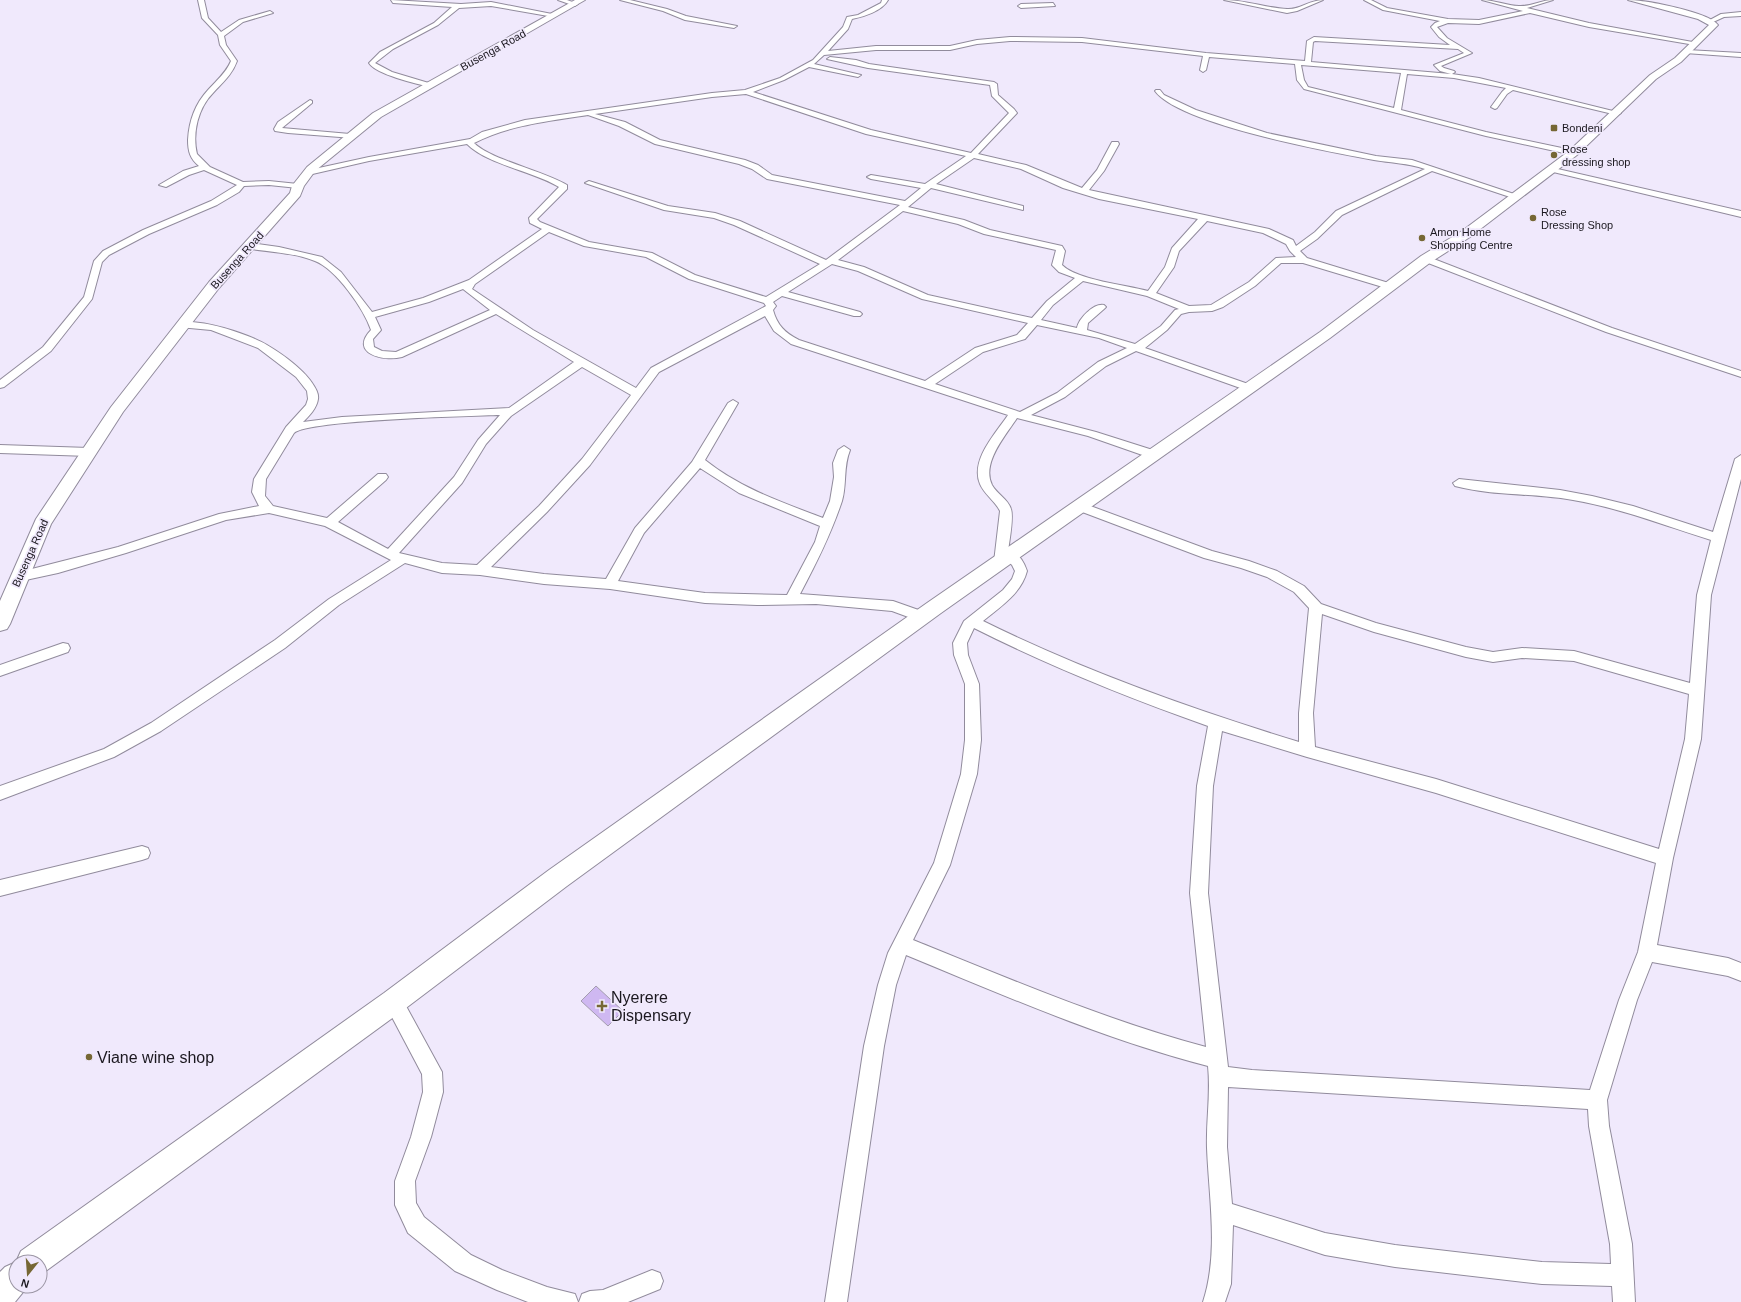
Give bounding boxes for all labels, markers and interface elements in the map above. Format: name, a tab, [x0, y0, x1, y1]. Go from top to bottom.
street label: Busenga Road	[458, 27, 528, 73]
place label: Bondeni	[1562, 122, 1602, 134]
marker: Bondeni	[1549, 123, 1559, 133]
place label: Rose dressing shop	[1562, 143, 1631, 168]
marker: Rose dressing shop	[1549, 150, 1559, 160]
place label: Rose Dressing Shop	[1541, 206, 1613, 231]
marker: Rose Dressing Shop	[1528, 213, 1538, 223]
place label: Amon Home Shopping Centre	[1430, 226, 1513, 251]
street label: Busenga Road	[208, 229, 266, 291]
marker: Amon Home Shopping Centre	[1417, 233, 1427, 243]
street label: Busenga Road	[10, 517, 50, 589]
place label: Nyerere Dispensary	[611, 989, 691, 1024]
marker: Nyerere Dispensary	[596, 1000, 608, 1012]
place label: Viane wine shop	[97, 1049, 214, 1066]
marker: Viane wine shop	[84, 1052, 94, 1062]
north arrow	[8, 1254, 48, 1294]
text: N	[19, 1277, 31, 1290]

